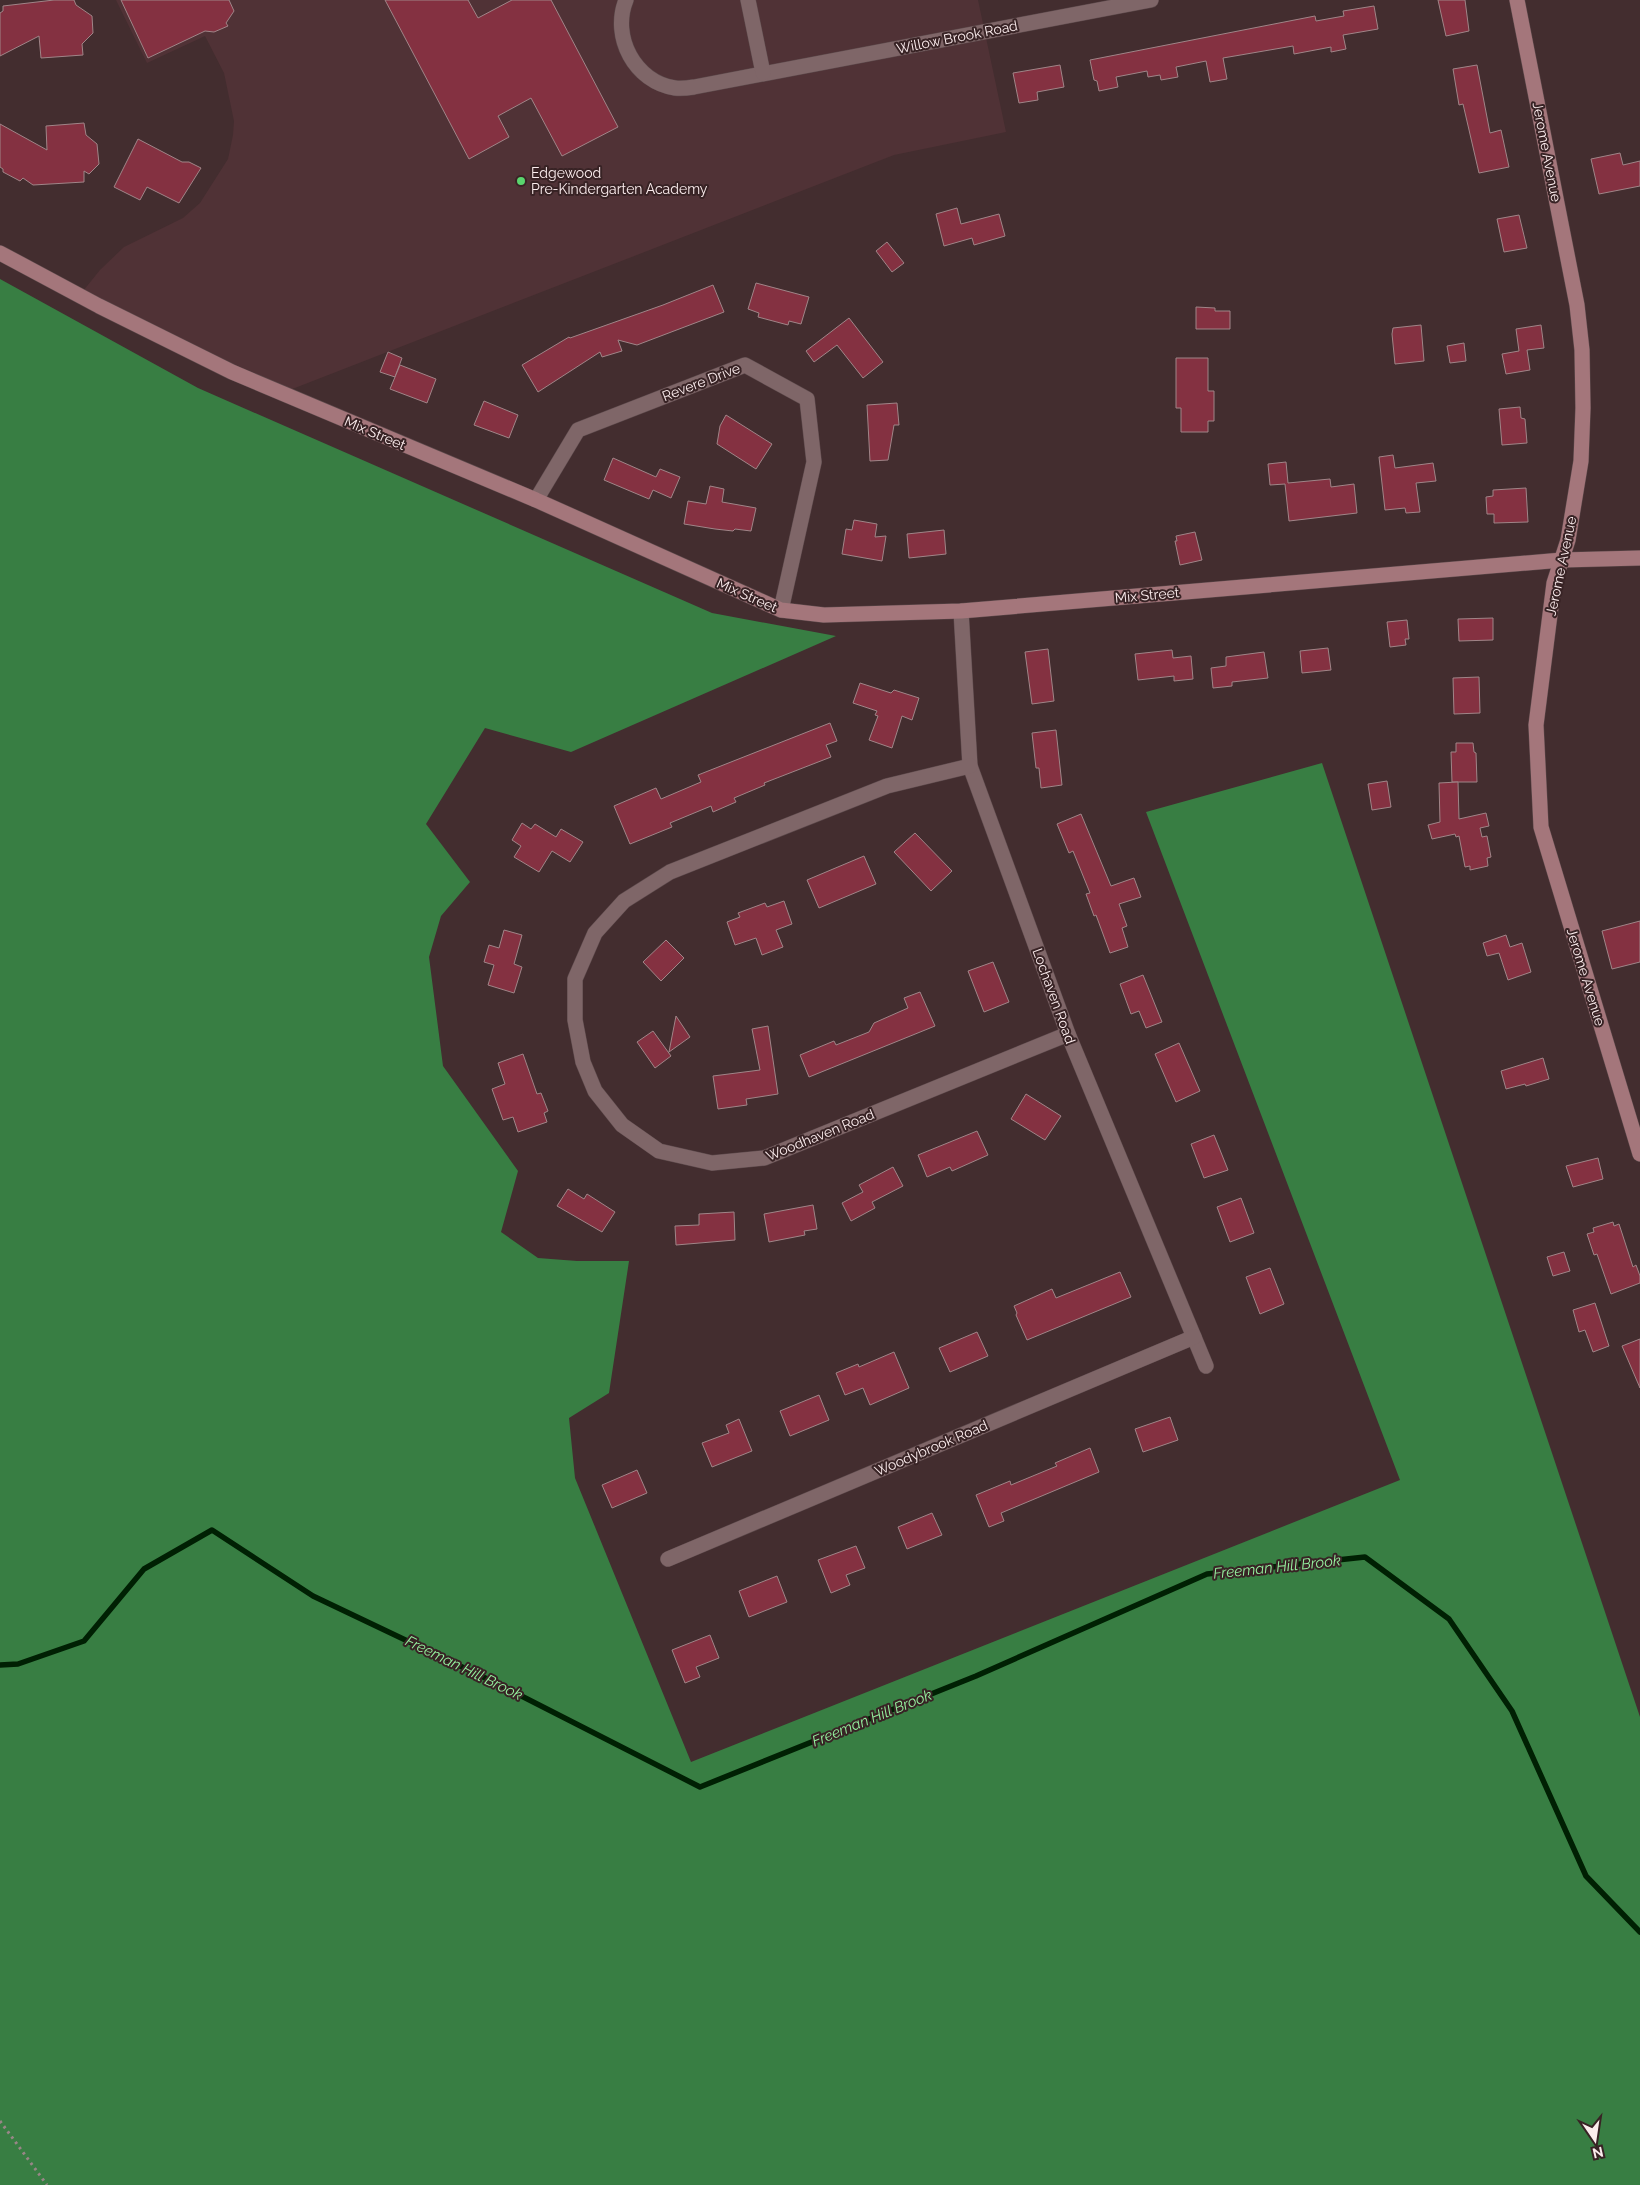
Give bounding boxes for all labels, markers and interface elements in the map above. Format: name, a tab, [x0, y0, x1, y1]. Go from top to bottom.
street label: Willow Brook Road	[895, 17, 1019, 57]
street label: Jerome Avenue	[1529, 101, 1565, 203]
place label: Edgewood Pre-Kindergarten Academy	[531, 165, 708, 197]
marker: Edgewood Pre-Kindergarten Academy	[515, 175, 527, 187]
street label: Revere Drive	[660, 360, 742, 404]
street label: Mix Street	[342, 413, 408, 453]
street label: Jerome Avenue	[1543, 515, 1579, 617]
street label: Mix Street	[714, 575, 780, 616]
street label: Mix Street	[1114, 584, 1180, 606]
street label: Jerome Avenue	[1564, 926, 1608, 1028]
street label: Lochaven Road	[1029, 946, 1079, 1046]
street label: Woodhaven Road	[764, 1106, 876, 1164]
street label: Woodybrook Road	[872, 1417, 990, 1479]
water label: Freeman Hill Brook	[1212, 1551, 1342, 1583]
water label: Freeman Hill Brook	[402, 1632, 526, 1704]
water label: Freeman Hill Brook	[809, 1686, 935, 1750]
north arrow	[1570, 2115, 1620, 2165]
text: N	[1591, 2144, 1605, 2162]

